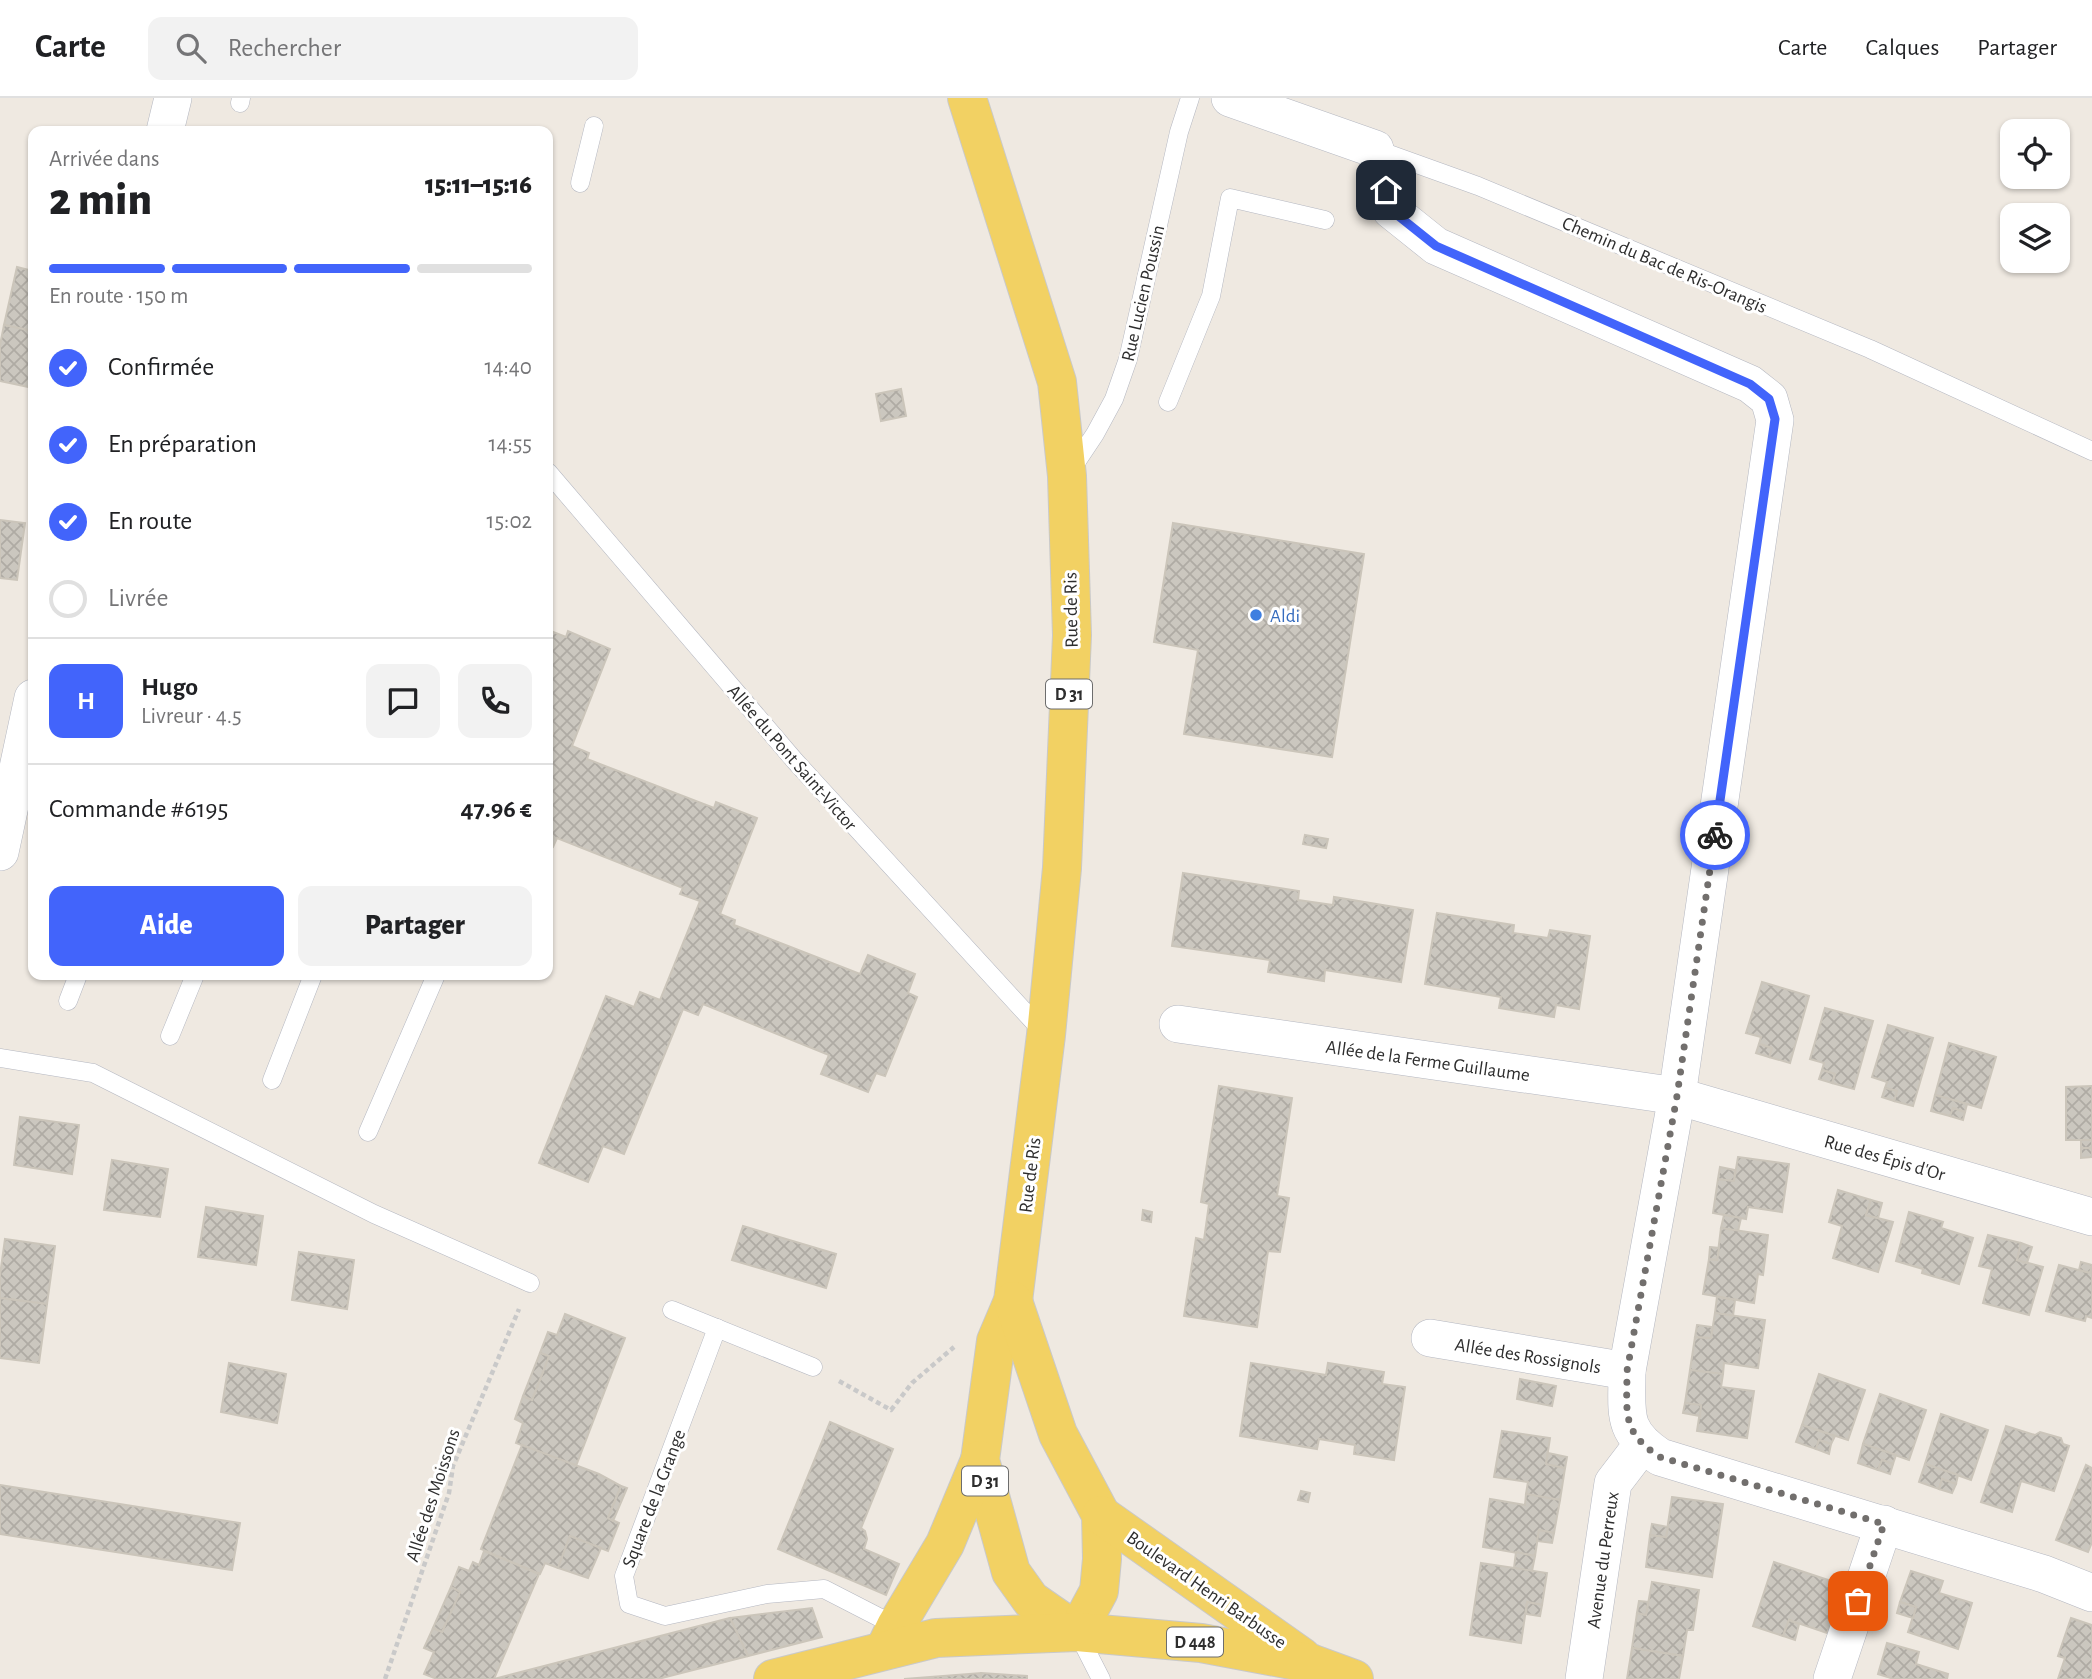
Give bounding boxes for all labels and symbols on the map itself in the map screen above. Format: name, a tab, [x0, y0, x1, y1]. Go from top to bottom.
pin	[1356, 160, 1416, 220]
street label: Chemin du Bac de Ris-Orangis	[1559, 214, 1770, 317]
street label: Rue Lucien Poussin	[1119, 223, 1168, 363]
street label: Rue de Ris	[1061, 572, 1082, 648]
marker: Aldi	[1248, 607, 1264, 623]
place label: Aldi	[1270, 607, 1300, 626]
road number: D 31	[1046, 680, 1092, 708]
street label: Allée du Pont Saint-Victor	[724, 681, 860, 835]
courier	[1680, 800, 1750, 870]
street label: Allée de la Ferme Guillaume	[1325, 1038, 1531, 1085]
street label: Rue des Épis d'Or	[1822, 1130, 1948, 1185]
street label: Rue de Ris	[1016, 1136, 1045, 1214]
street label: Allée des Rossignols	[1453, 1336, 1602, 1377]
street label: Allée des Moissons	[403, 1427, 464, 1564]
street label: Square de la Grange	[619, 1427, 689, 1570]
road number: D 31	[962, 1466, 1008, 1496]
street label: Avenue du Perreux	[1584, 1491, 1622, 1630]
street label: Boulevard Henri Barbusse	[1123, 1528, 1289, 1652]
pin	[1828, 1571, 1888, 1631]
road number: D 448	[1167, 1628, 1223, 1657]

